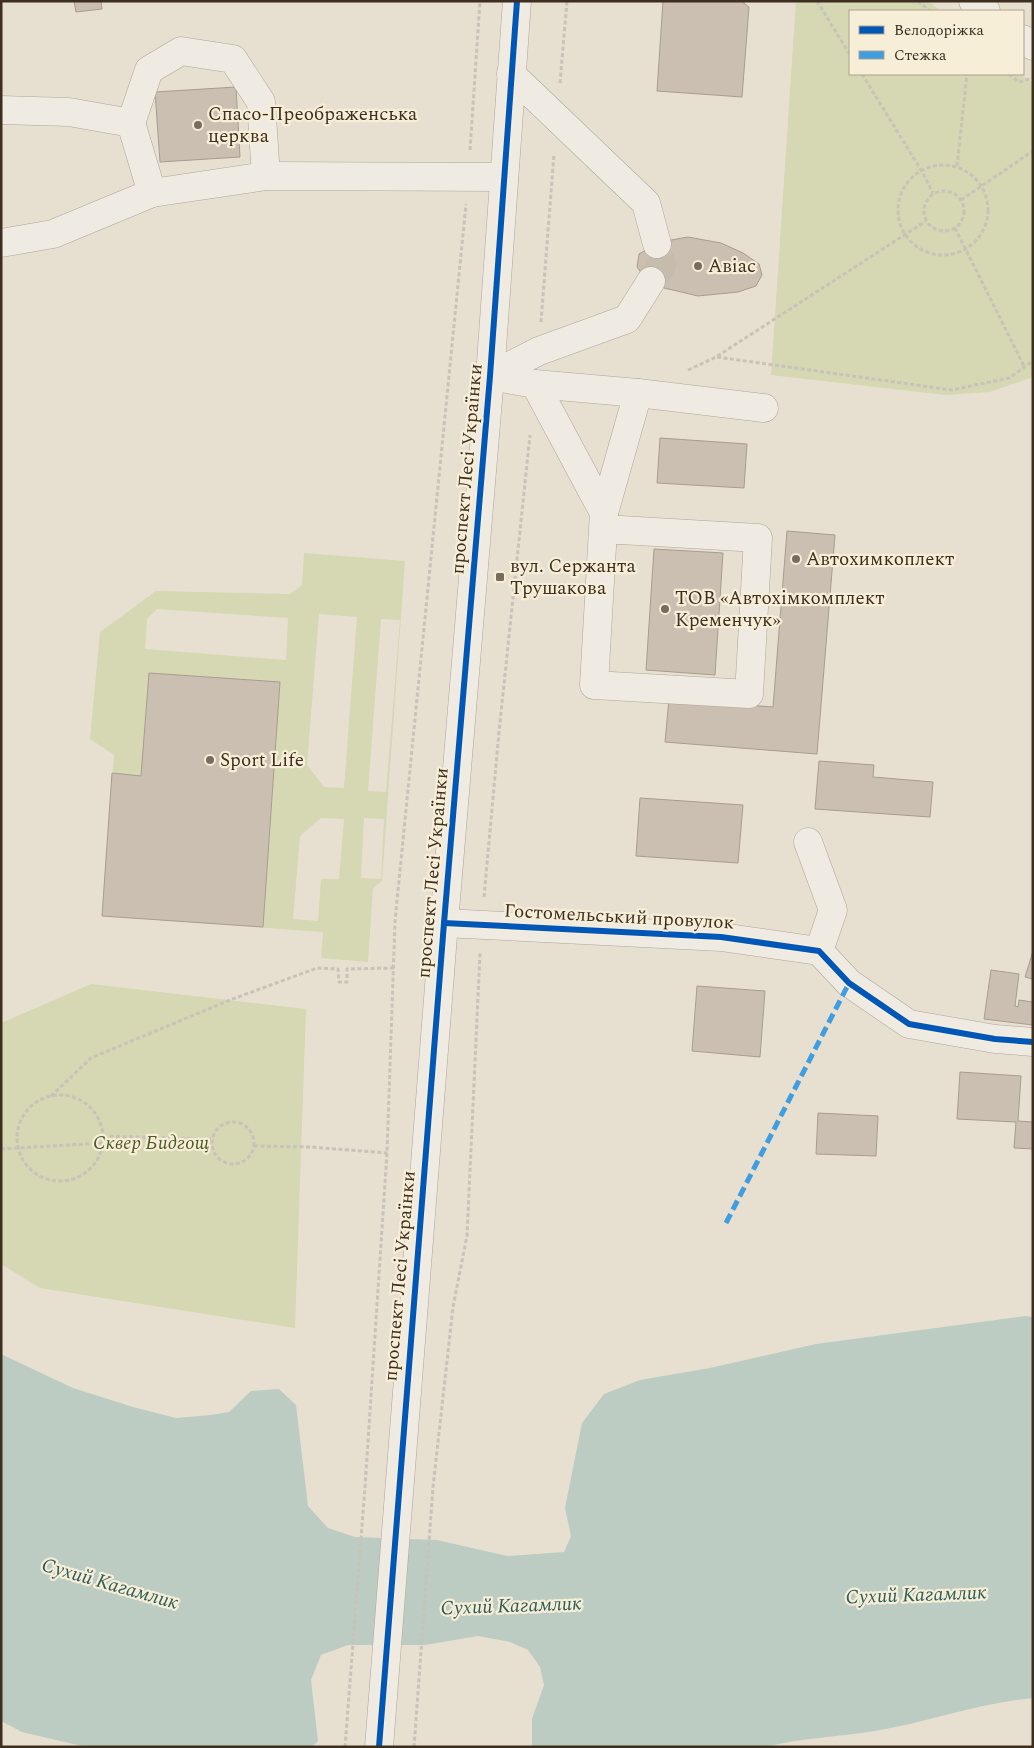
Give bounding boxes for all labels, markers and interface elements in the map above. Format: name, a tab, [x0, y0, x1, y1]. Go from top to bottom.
legend	[849, 10, 1024, 75]
text: Велодоріжка	[894, 19, 985, 42]
text: Стежка	[894, 44, 947, 67]
place label: Спасо-Преображенська церква	[208, 100, 418, 151]
marker: Спасо-Преображенська церква	[192, 119, 204, 131]
place label: Авіас	[708, 252, 756, 281]
marker: Авіас	[692, 260, 704, 272]
street label: проспект Лесі Українки	[443, 362, 491, 576]
place label: Автохимкоплект	[806, 545, 954, 574]
place label: вул. Сержанта Трушакова	[510, 552, 636, 603]
marker: Автохимкоплект	[790, 553, 802, 565]
marker: вул. Сержанта Трушакова	[494, 571, 506, 583]
place label: ТОВ «Автохімкомплект Кременчук»	[675, 584, 885, 635]
marker: ТОВ «Автохімкомплект Кременчук»	[659, 603, 671, 615]
place label: Sport Life	[220, 746, 304, 775]
marker: Sport Life	[204, 754, 216, 766]
street label: проспект Лесі Українки	[409, 766, 457, 980]
street label: Гостомельський провулок	[503, 896, 735, 938]
park label: Сквер Бидгощ	[93, 1129, 209, 1158]
street label: проспект Лесі Українки	[376, 1169, 424, 1383]
water label: Сухий Кагамлик	[38, 1550, 182, 1618]
water label: Сухий Кагамлик	[845, 1578, 988, 1612]
water label: Сухий Кагамлик	[440, 1589, 583, 1623]

